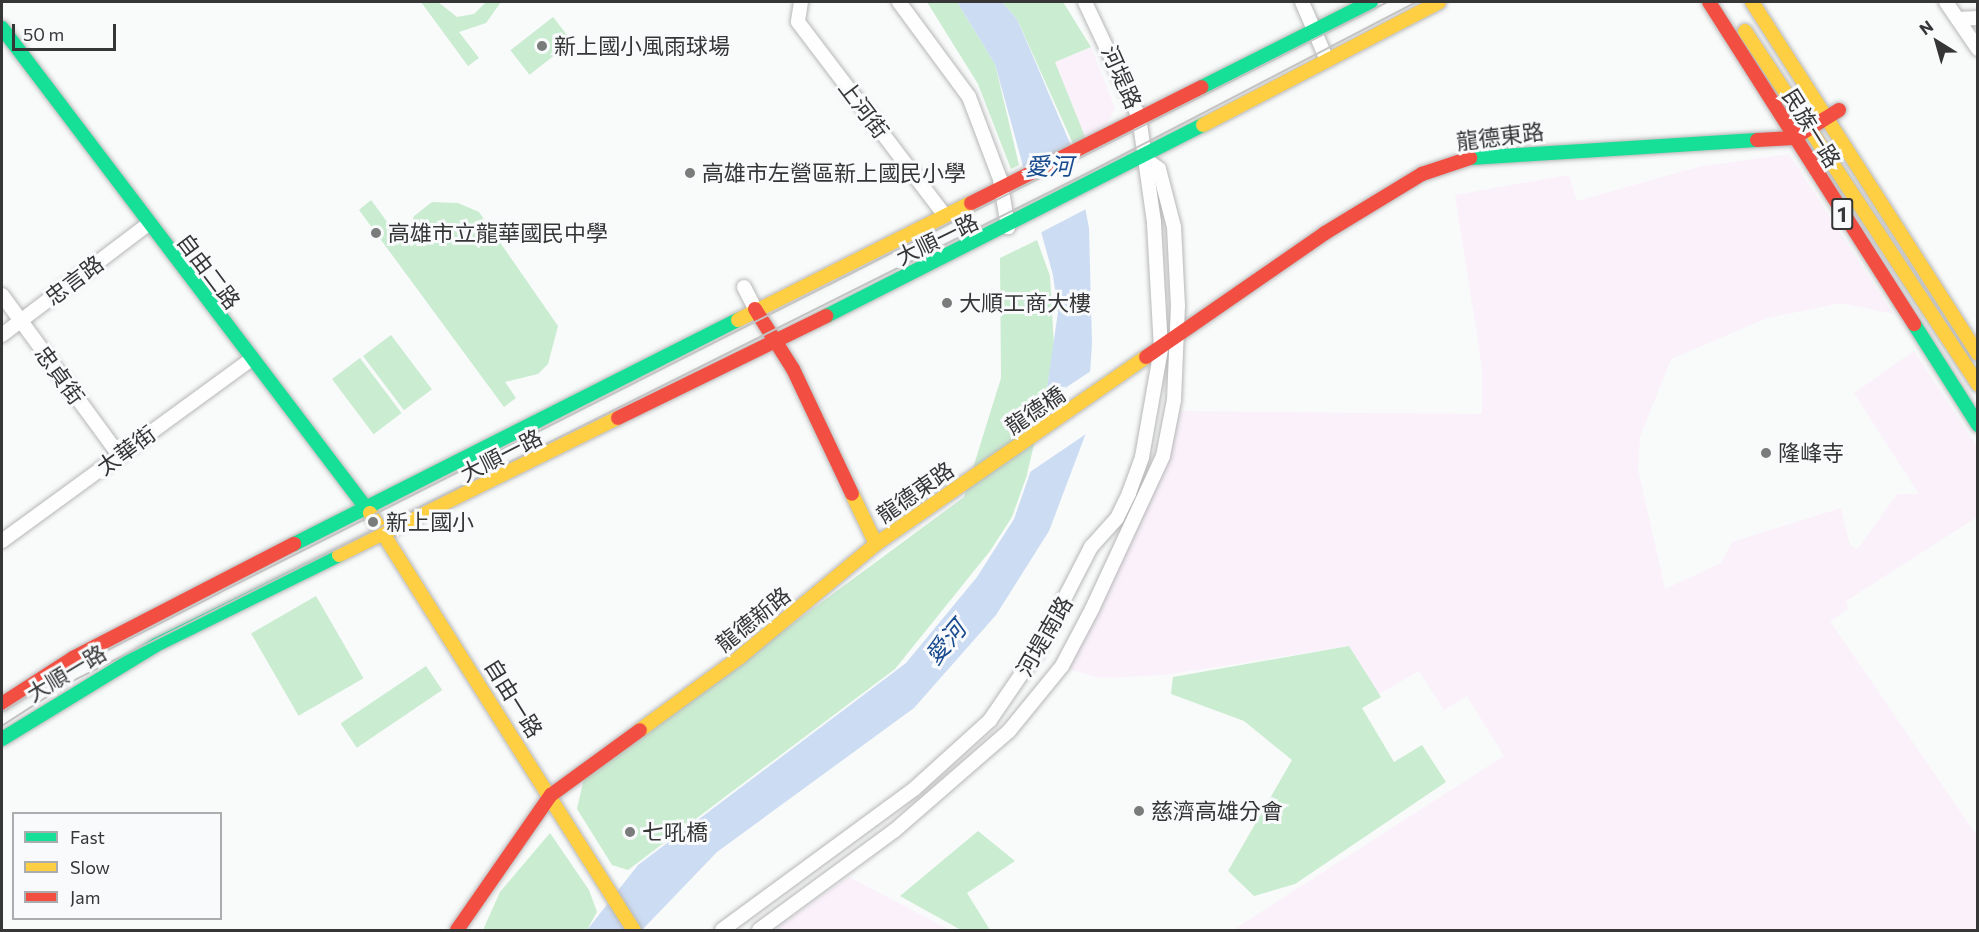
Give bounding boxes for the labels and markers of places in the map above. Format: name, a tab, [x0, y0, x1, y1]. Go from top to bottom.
place label: 新上國小風雨球場	[554, 33, 730, 59]
marker: 新上國小風雨球場	[535, 39, 549, 53]
place label: 高雄市左營區新上國民小學	[702, 160, 966, 186]
marker: 高雄市左營區新上國民小學	[683, 166, 697, 180]
place label: 高雄市立龍華國民中學	[388, 220, 608, 246]
marker: 高雄市立龍華國民中學	[369, 226, 383, 240]
place label: 大順工商大樓	[959, 290, 1091, 316]
marker: 大順工商大樓	[940, 296, 954, 310]
place label: 隆峰寺	[1778, 440, 1844, 466]
marker: 隆峰寺	[1759, 446, 1773, 460]
place label: 新上國小	[386, 509, 474, 535]
marker: 新上國小	[364, 513, 382, 531]
place label: 慈濟高雄分會	[1151, 798, 1283, 824]
marker: 慈濟高雄分會	[1132, 804, 1146, 818]
place label: 七吼橋	[642, 819, 708, 845]
marker: 七吼橋	[623, 825, 637, 839]

